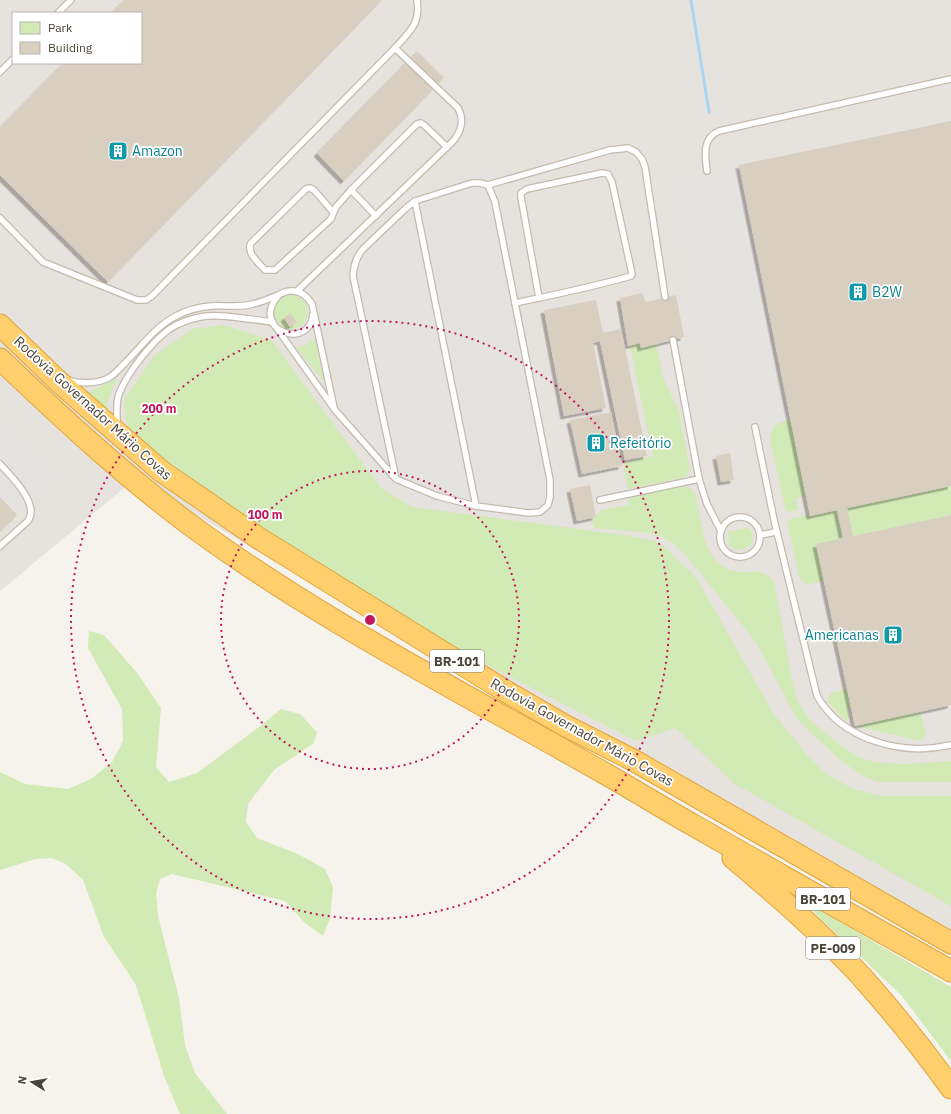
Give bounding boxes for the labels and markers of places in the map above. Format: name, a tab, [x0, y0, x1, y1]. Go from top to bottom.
building icon: Amazon	[107, 140, 129, 162]
place label: Amazon	[132, 142, 183, 160]
building icon: B2W	[847, 281, 869, 303]
place label: B2W	[872, 283, 903, 301]
building icon: Refeitório	[585, 432, 607, 454]
place label: Refeitório	[610, 434, 671, 452]
centre of rings	[363, 613, 377, 627]
building icon: Americanas	[882, 624, 904, 646]
place label: Americanas	[805, 626, 879, 644]

